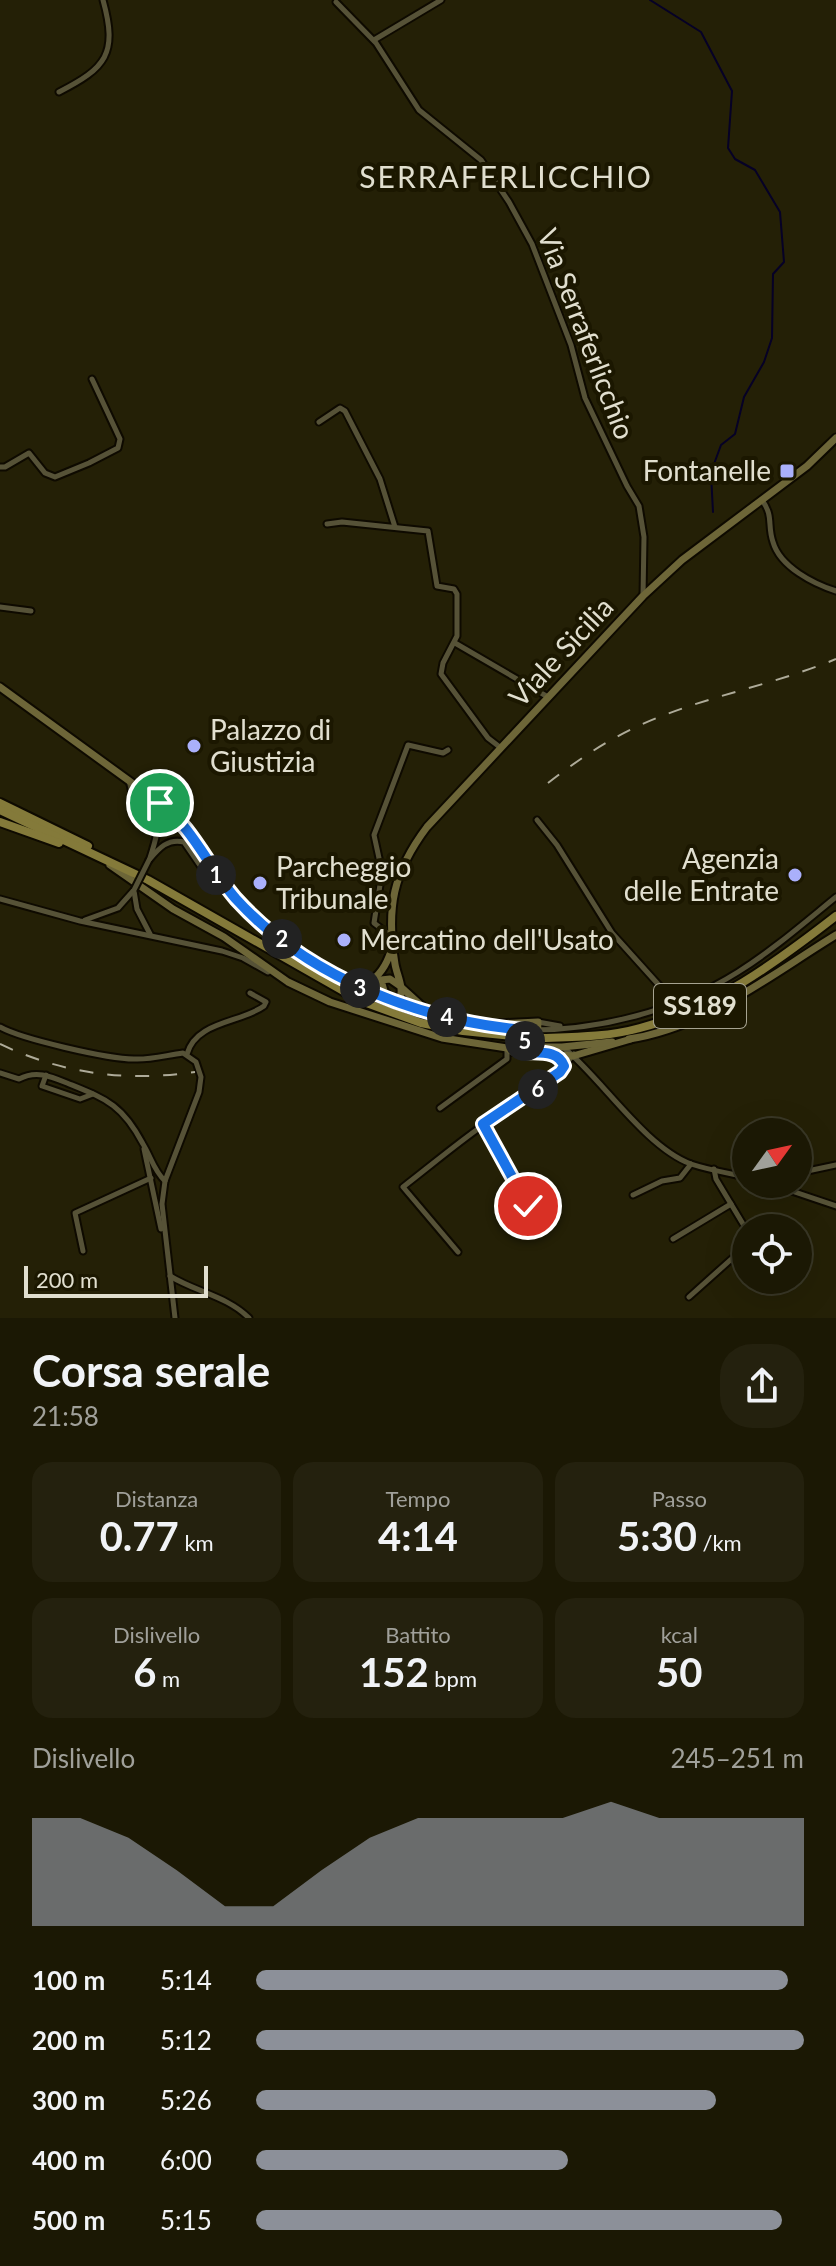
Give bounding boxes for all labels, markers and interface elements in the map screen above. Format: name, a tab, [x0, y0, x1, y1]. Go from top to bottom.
district label: SERRAFERLICCHIO	[359, 158, 653, 194]
street label: Via Serraferlicchio	[531, 224, 643, 444]
place label: Fontanelle	[643, 453, 771, 487]
marker: Fontanelle	[778, 462, 796, 480]
street label: Viale Sicilia	[501, 590, 620, 713]
place label: Palazzo di Giustizia	[210, 712, 331, 778]
marker: Palazzo di Giustizia	[185, 737, 203, 755]
pin	[126, 769, 194, 837]
icon: arrive	[138, 781, 182, 825]
place label: Agenzia delle Entrate	[624, 841, 779, 907]
place label: Parcheggio Tribunale	[276, 849, 411, 915]
pin: 1	[196, 855, 236, 895]
text: 1	[210, 861, 222, 888]
marker: Agenzia delle Entrate	[786, 866, 804, 884]
marker: Parcheggio Tribunale	[251, 874, 269, 892]
pin: 2	[262, 919, 302, 959]
place label: Mercatino dell'Usato	[360, 922, 614, 956]
text: 2	[276, 925, 288, 952]
marker: Mercatino dell'Usato	[335, 931, 353, 949]
pin: 3	[340, 968, 380, 1008]
text: 3	[354, 974, 366, 1001]
road number: SS189	[654, 984, 746, 1028]
pin: 4	[427, 997, 467, 1037]
text: 4	[441, 1003, 453, 1030]
pin: 5	[505, 1021, 545, 1061]
text: 5	[519, 1027, 531, 1054]
pin: 6	[518, 1069, 558, 1109]
text: 6	[532, 1075, 544, 1102]
north arrow	[732, 1118, 812, 1198]
map controls	[732, 1118, 812, 1294]
pin	[494, 1172, 562, 1240]
icon: check	[506, 1184, 550, 1228]
button: locate	[732, 1214, 812, 1294]
scale bar	[24, 1262, 208, 1298]
text: 200 m	[36, 1266, 98, 1293]
text: Corsa serale	[32, 1344, 270, 1396]
button: share	[720, 1344, 804, 1428]
text: 21:58	[32, 1400, 99, 1432]
text: Distanza	[115, 1485, 198, 1512]
text: Tempo	[386, 1485, 450, 1512]
text: Passo	[652, 1485, 707, 1512]
text: 0.77	[100, 1512, 179, 1560]
text: 4:14	[378, 1512, 458, 1560]
text: 5:30	[617, 1512, 697, 1560]
text: km	[179, 1529, 214, 1556]
text: /km	[697, 1529, 742, 1556]
text: Dislivello	[113, 1621, 200, 1648]
text: Battito	[385, 1621, 451, 1648]
text: kcal	[661, 1621, 698, 1648]
text: 6	[133, 1648, 156, 1696]
text: 152	[359, 1648, 429, 1696]
text: 50	[656, 1648, 703, 1696]
text: m	[156, 1665, 180, 1692]
text: bpm	[429, 1665, 477, 1692]
text: Dislivello	[32, 1742, 135, 1774]
text: 245–251 m	[670, 1742, 804, 1774]
text: 100 m	[32, 1964, 105, 1996]
text: 5:14	[160, 1964, 212, 1996]
text: 200 m	[32, 2024, 105, 2056]
text: 5:12	[160, 2024, 212, 2056]
text: 300 m	[32, 2084, 105, 2116]
text: 5:26	[160, 2084, 212, 2116]
text: 400 m	[32, 2144, 105, 2176]
text: 6:00	[160, 2144, 212, 2176]
text: 500 m	[32, 2204, 105, 2236]
text: 5:15	[160, 2204, 212, 2236]

